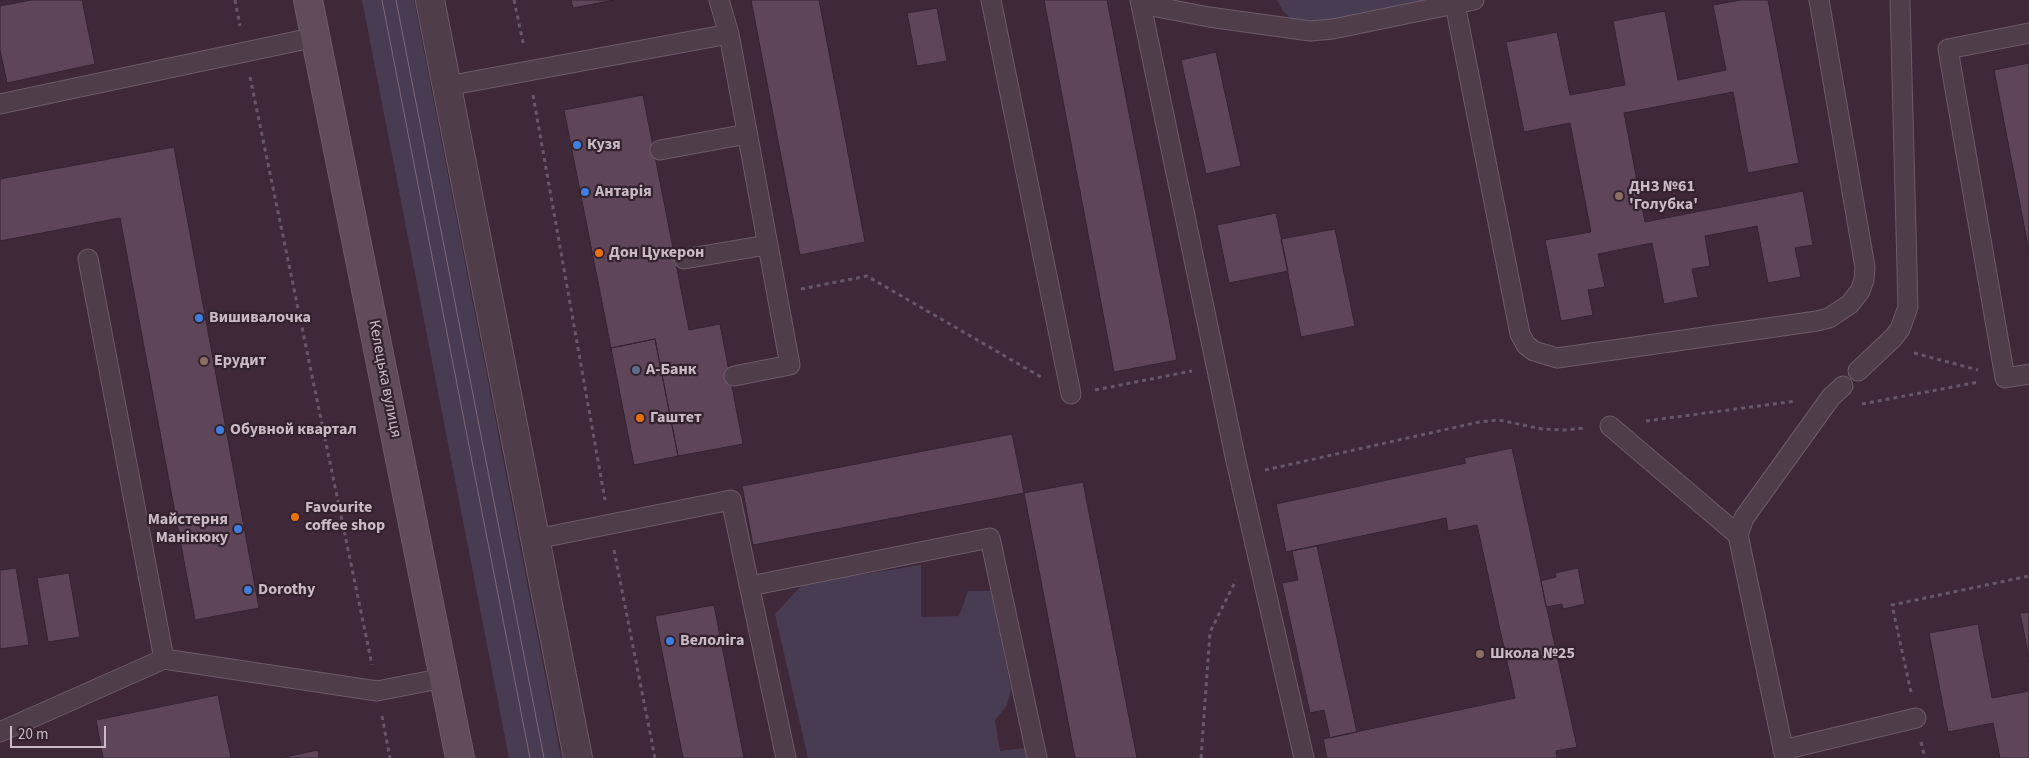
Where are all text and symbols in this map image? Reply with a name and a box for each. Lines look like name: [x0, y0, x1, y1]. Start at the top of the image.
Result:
place label: Кузя: [587, 135, 621, 155]
marker: Кузя: [571, 139, 583, 151]
place label: ДНЗ №61 'Голубка': [1629, 177, 1698, 215]
place label: Антарія: [595, 182, 652, 202]
marker: Антарія: [579, 186, 591, 198]
marker: ДНЗ №61 'Голубка': [1613, 190, 1625, 202]
place label: Дон Цукерон: [609, 243, 704, 263]
marker: Дон Цукерон: [593, 247, 605, 259]
place label: Вишивалочка: [209, 308, 311, 328]
marker: Вишивалочка: [193, 312, 205, 324]
street label: Келецька вулиця: [363, 319, 405, 439]
place label: Ерудит: [214, 351, 266, 371]
marker: Ерудит: [198, 355, 210, 367]
place label: А-Банк: [646, 360, 697, 380]
marker: А-Банк: [630, 364, 642, 376]
place label: Гаштет: [650, 408, 702, 428]
marker: Гаштет: [634, 412, 646, 424]
place label: Обувной квартал: [230, 420, 357, 440]
marker: Обувной квартал: [214, 424, 226, 436]
place label: Favourite coffee shop: [305, 498, 385, 536]
place label: Майстерня Манікюку: [148, 510, 228, 548]
marker: Favourite coffee shop: [289, 511, 301, 523]
marker: Майстерня Манікюку: [232, 523, 244, 535]
place label: Dorothy: [258, 580, 315, 600]
marker: Dorothy: [242, 584, 254, 596]
place label: Велоліга: [680, 631, 744, 651]
marker: Велоліга: [664, 635, 676, 647]
place label: Школа №25: [1490, 644, 1575, 664]
marker: Школа №25: [1474, 648, 1486, 660]
scale bar: [12, 716, 109, 748]
text: 20 m: [18, 724, 48, 745]

